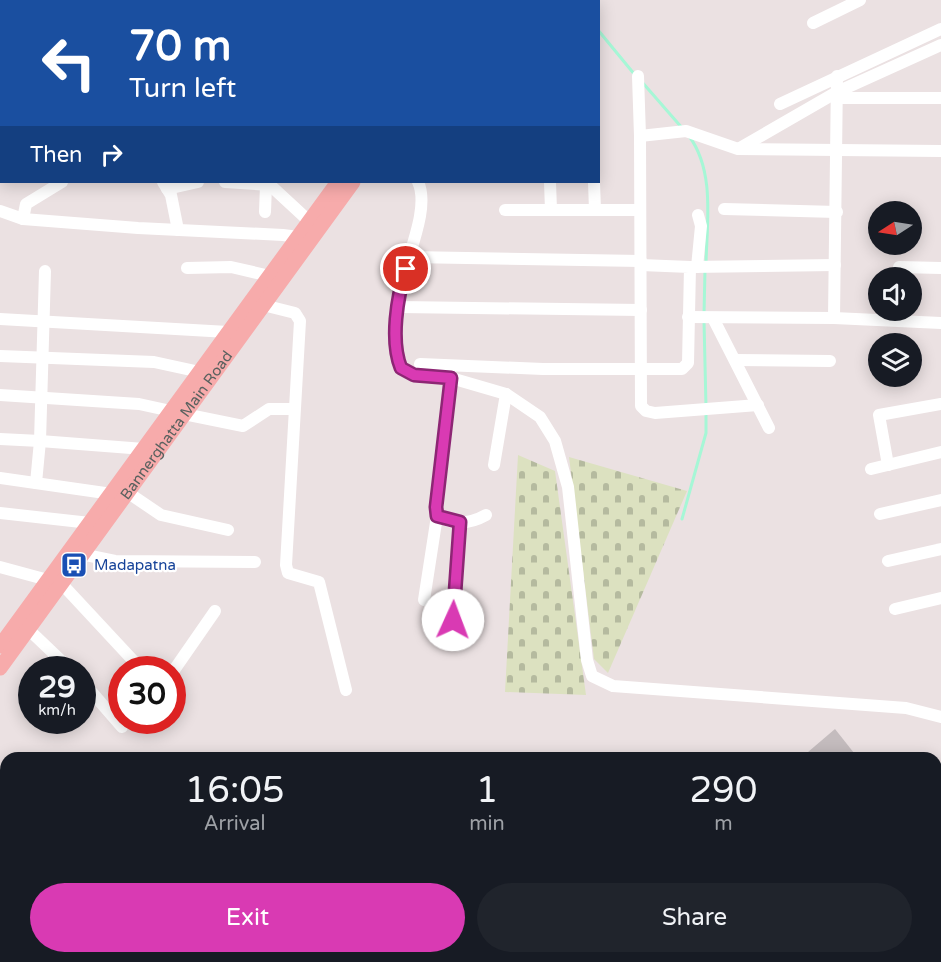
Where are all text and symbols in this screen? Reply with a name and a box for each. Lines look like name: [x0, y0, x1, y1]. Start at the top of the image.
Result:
text: 70 m: [129, 21, 231, 72]
icon: left: [30, 24, 108, 102]
text: Turn left: [129, 72, 236, 105]
icon: right: [95, 138, 128, 171]
text: Then: [30, 142, 83, 168]
north arrow: [868, 201, 922, 255]
map controls: [868, 201, 922, 387]
pin: [380, 243, 431, 294]
icon: arrive: [389, 252, 422, 285]
button: sound: [868, 267, 922, 321]
button: layers: [868, 333, 922, 387]
street label: Bannerghatta Main Road: [116, 347, 236, 503]
bus stop icon: Madapatna: [59, 550, 89, 580]
place label: Madapatna: [94, 556, 176, 574]
position arrow: [421, 588, 485, 652]
speed limit sign: 30: [108, 656, 186, 734]
text: 29: [38, 669, 76, 706]
text: km/h: [38, 701, 76, 719]
text: 16:05: [185, 769, 285, 812]
text: 1: [476, 769, 498, 812]
text: 290: [689, 769, 757, 812]
text: Arrival: [204, 812, 266, 836]
text: min: [469, 812, 505, 836]
text: m: [714, 812, 733, 836]
button: Exit: [30, 883, 465, 952]
button: Share: [477, 883, 912, 952]

